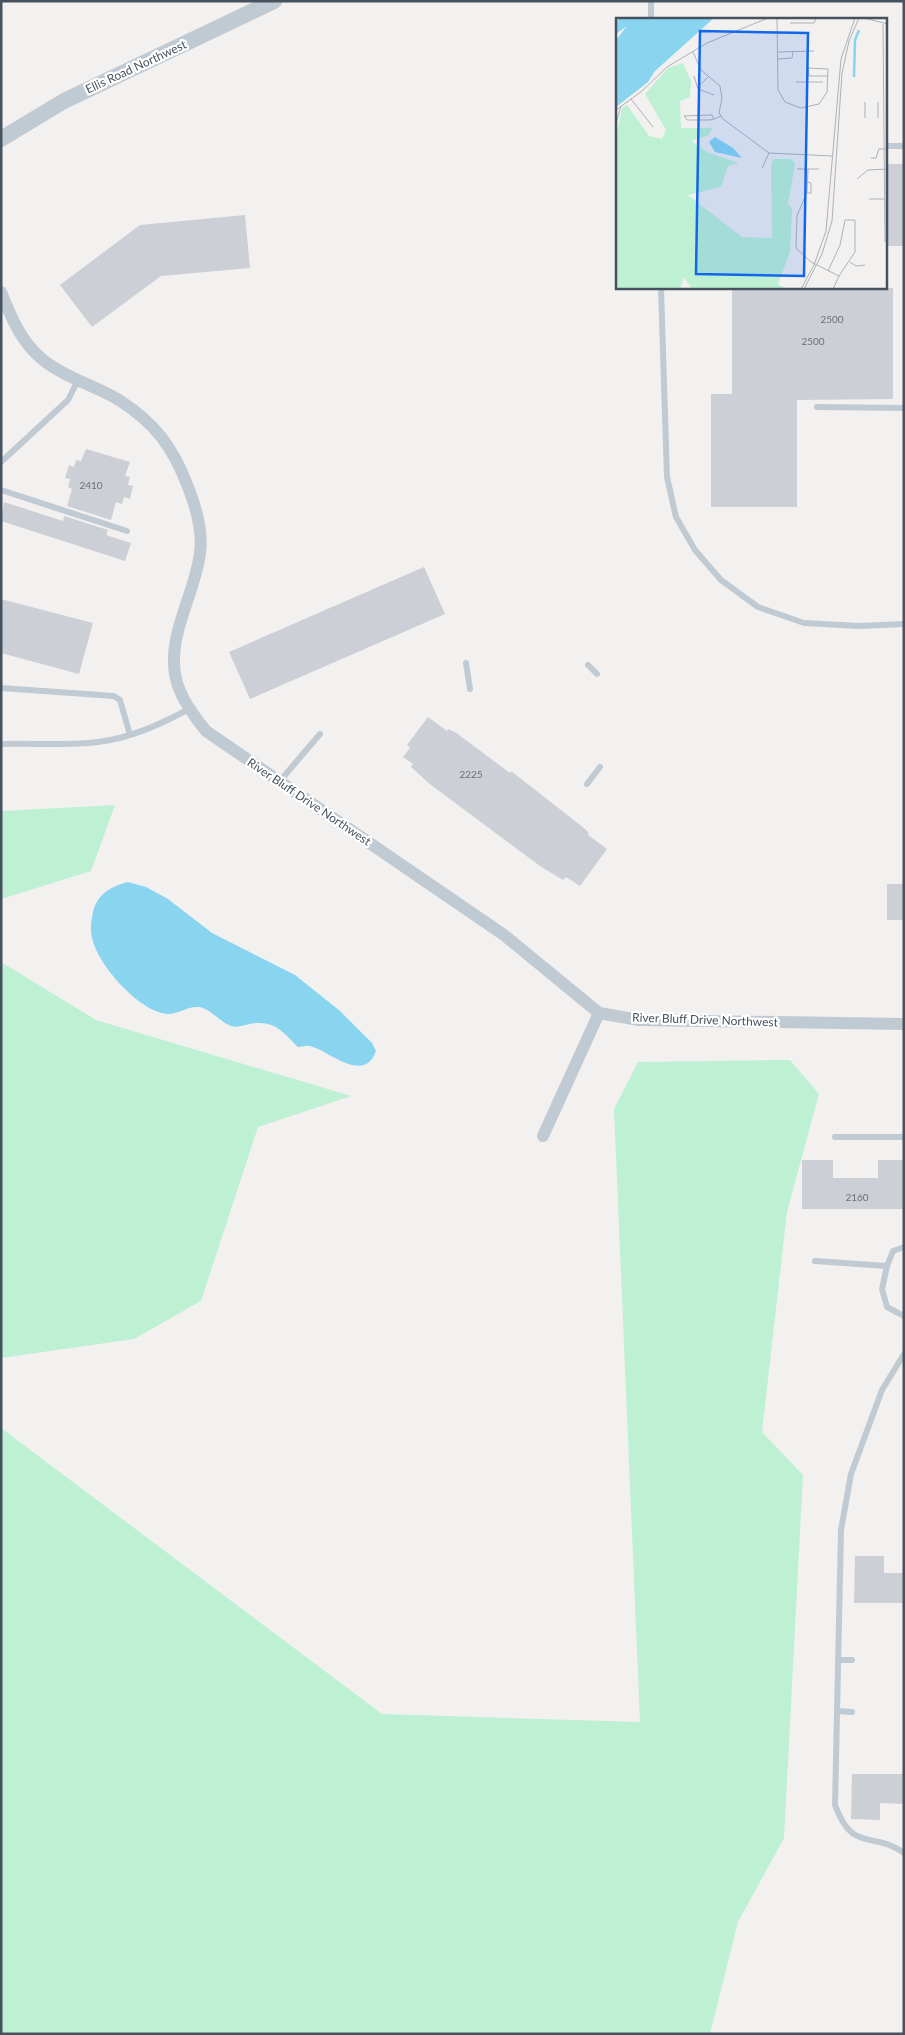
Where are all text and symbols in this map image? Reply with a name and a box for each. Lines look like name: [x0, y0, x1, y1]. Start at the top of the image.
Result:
inset map: [616, 18, 888, 289]
street label: Ellis Road Northwest: [83, 36, 189, 97]
house number: 2500: [820, 313, 844, 325]
house number: 2500: [801, 335, 825, 347]
house number: 2410: [79, 479, 103, 491]
street label: River Bluff Drive Northwest: [245, 755, 374, 849]
house number: 2225: [459, 768, 483, 780]
street label: River Bluff Drive Northwest: [632, 1009, 779, 1030]
house number: 2160: [845, 1191, 869, 1203]

